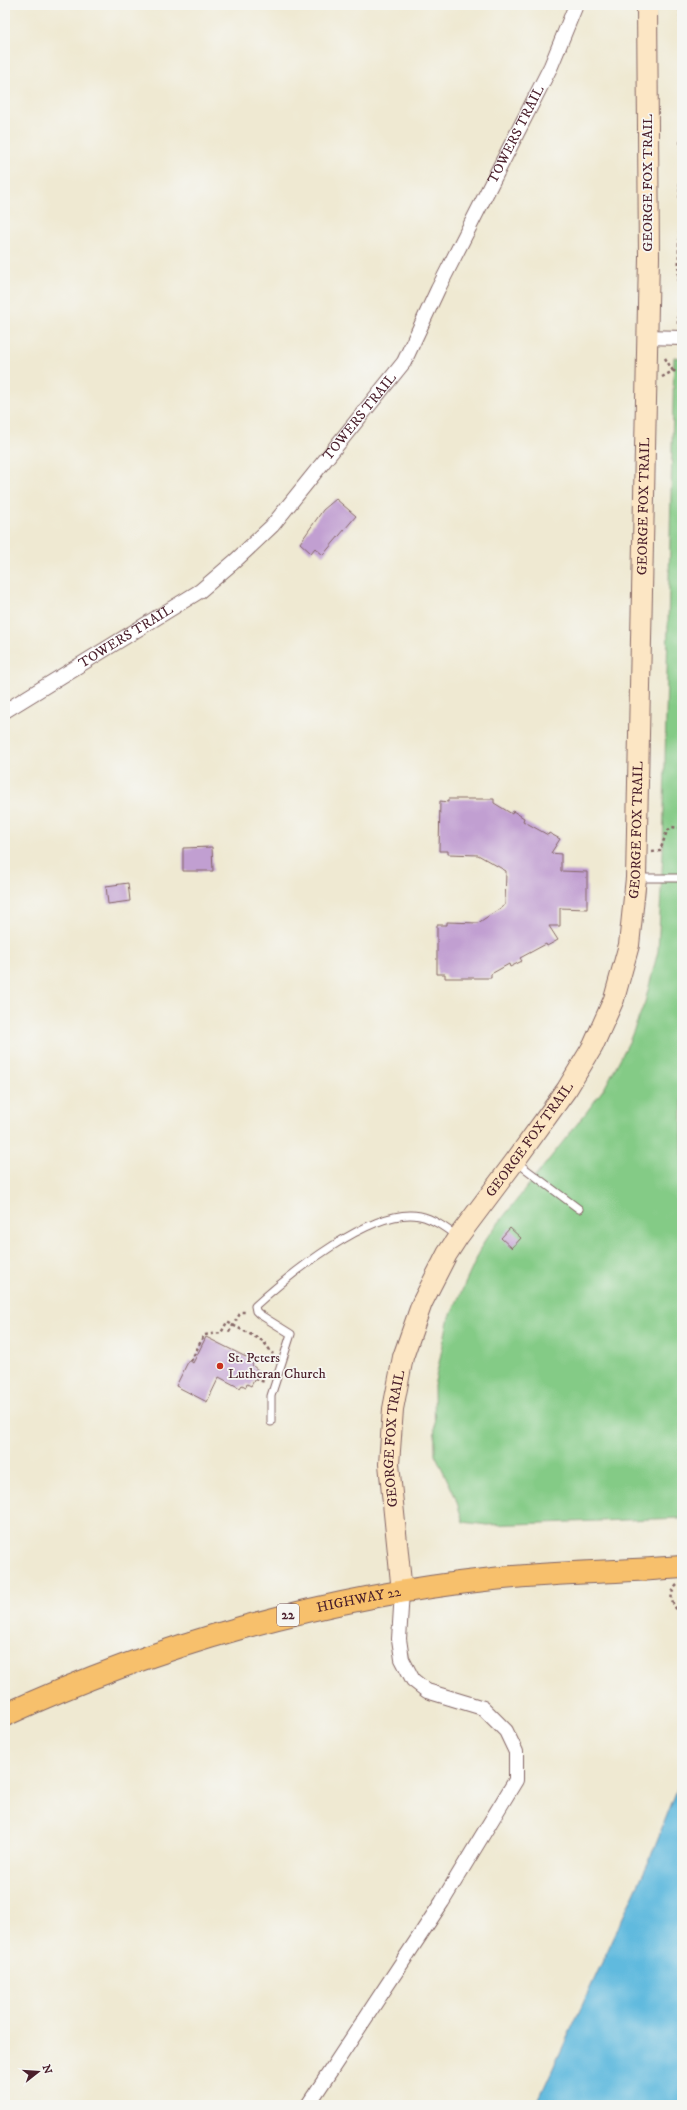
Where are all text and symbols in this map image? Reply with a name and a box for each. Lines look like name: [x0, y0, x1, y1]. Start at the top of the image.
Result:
street label: TOWERS TRAIL: [484, 83, 549, 187]
street label: GEORGE FOX TRAIL: [639, 114, 657, 252]
street label: TOWERS TRAIL: [319, 369, 401, 464]
street label: GEORGE FOX TRAIL: [633, 437, 654, 575]
street label: TOWERS TRAIL: [75, 601, 176, 672]
street label: GEORGE FOX TRAIL: [625, 761, 647, 900]
street label: GEORGE FOX TRAIL: [482, 1079, 578, 1201]
place label: St. Peters Lutheran Church: [228, 1349, 326, 1383]
marker: St. Peters Lutheran Church: [215, 1361, 225, 1371]
street label: GEORGE FOX TRAIL: [380, 1369, 409, 1508]
street label: HIGHWAY 22: [315, 1583, 403, 1617]
road number: 22: [277, 1604, 299, 1626]
north arrow: [18, 2052, 58, 2092]
text: N: [39, 2063, 55, 2076]

